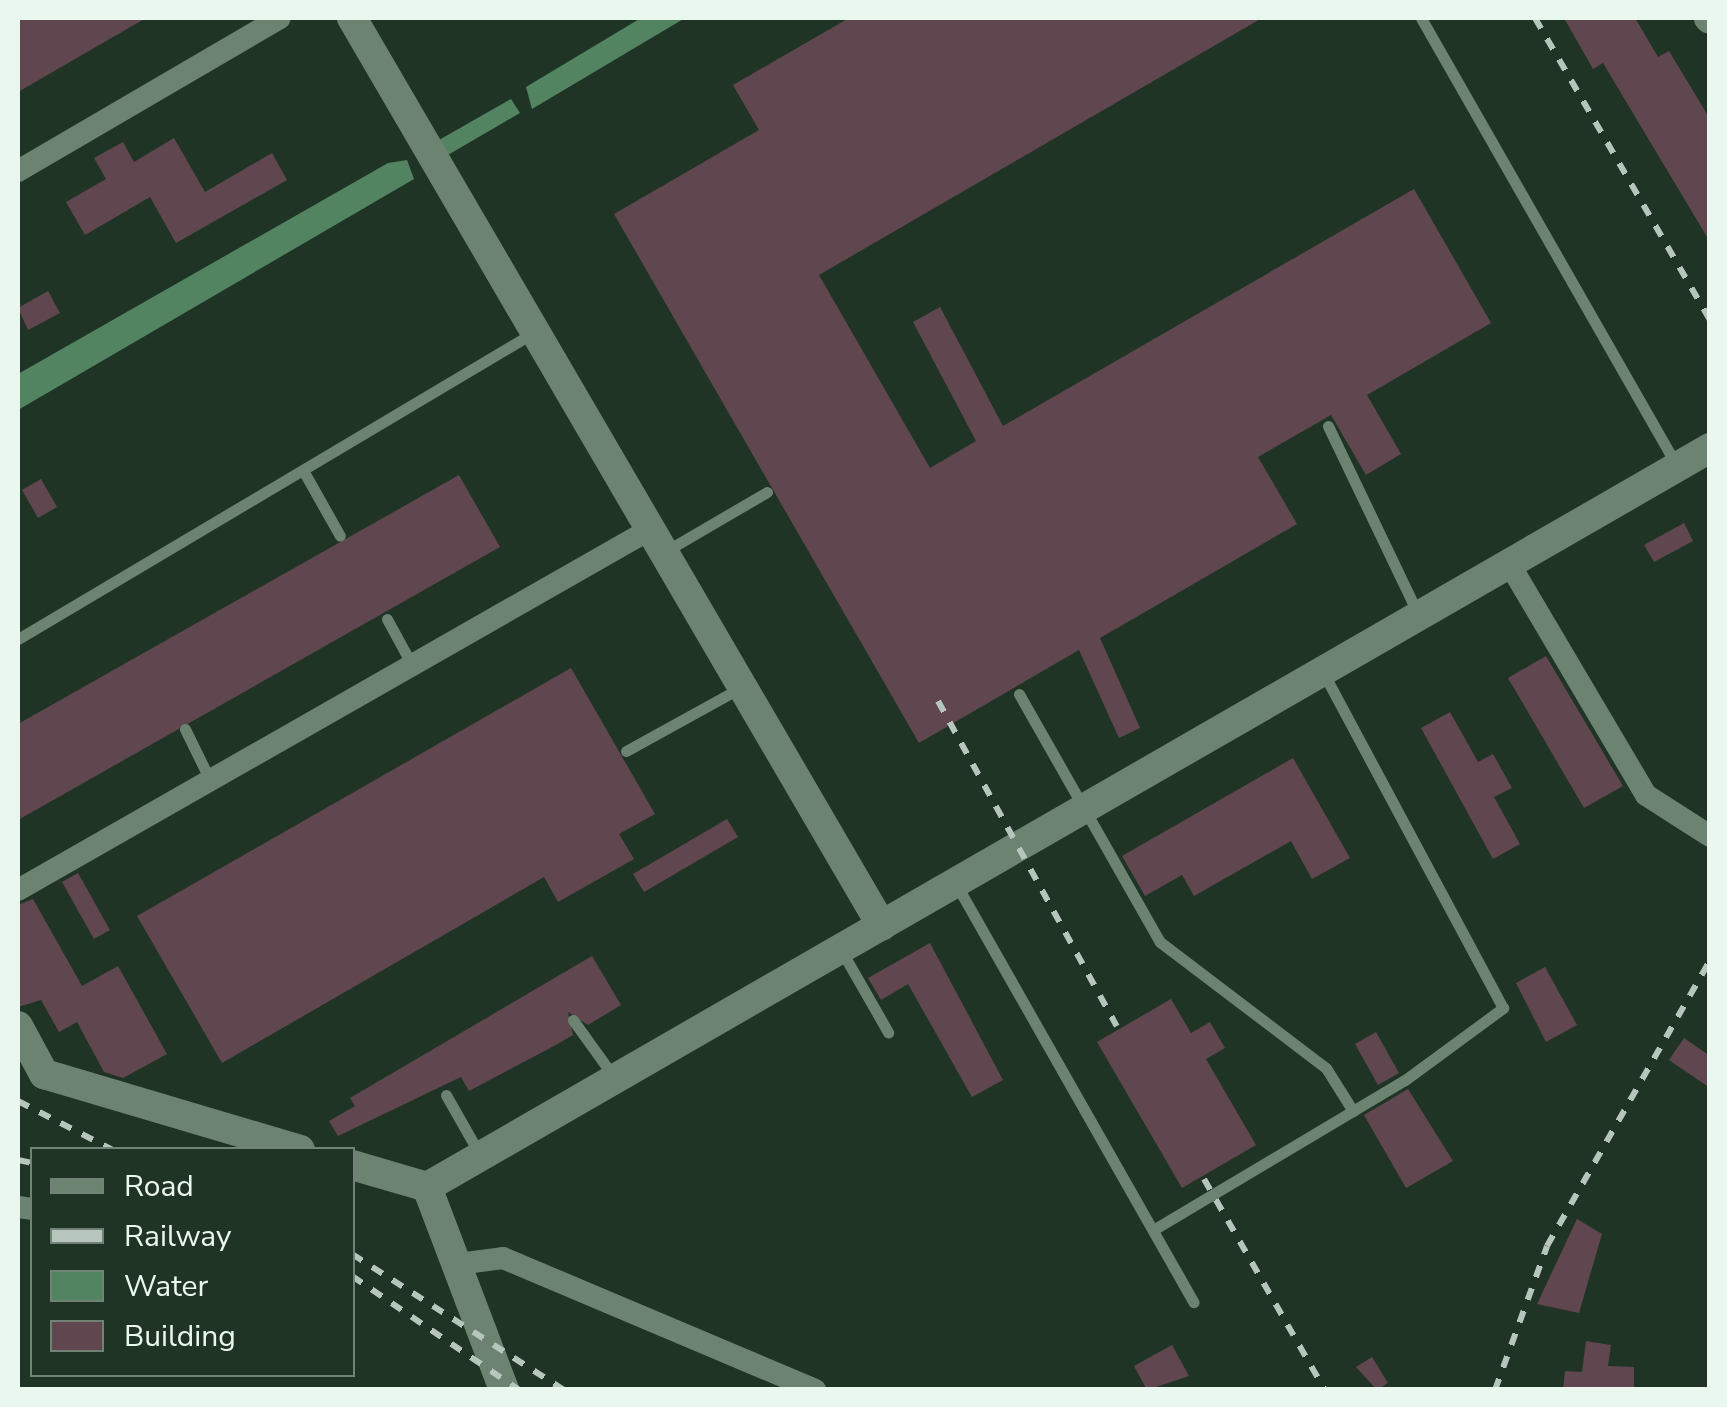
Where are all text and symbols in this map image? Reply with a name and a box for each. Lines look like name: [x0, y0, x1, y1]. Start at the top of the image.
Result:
legend: [30, 1147, 355, 1377]
text: Road: [124, 1166, 194, 1207]
text: Railway: [124, 1216, 232, 1257]
text: Water: [124, 1266, 208, 1307]
text: Building: [124, 1316, 236, 1357]

